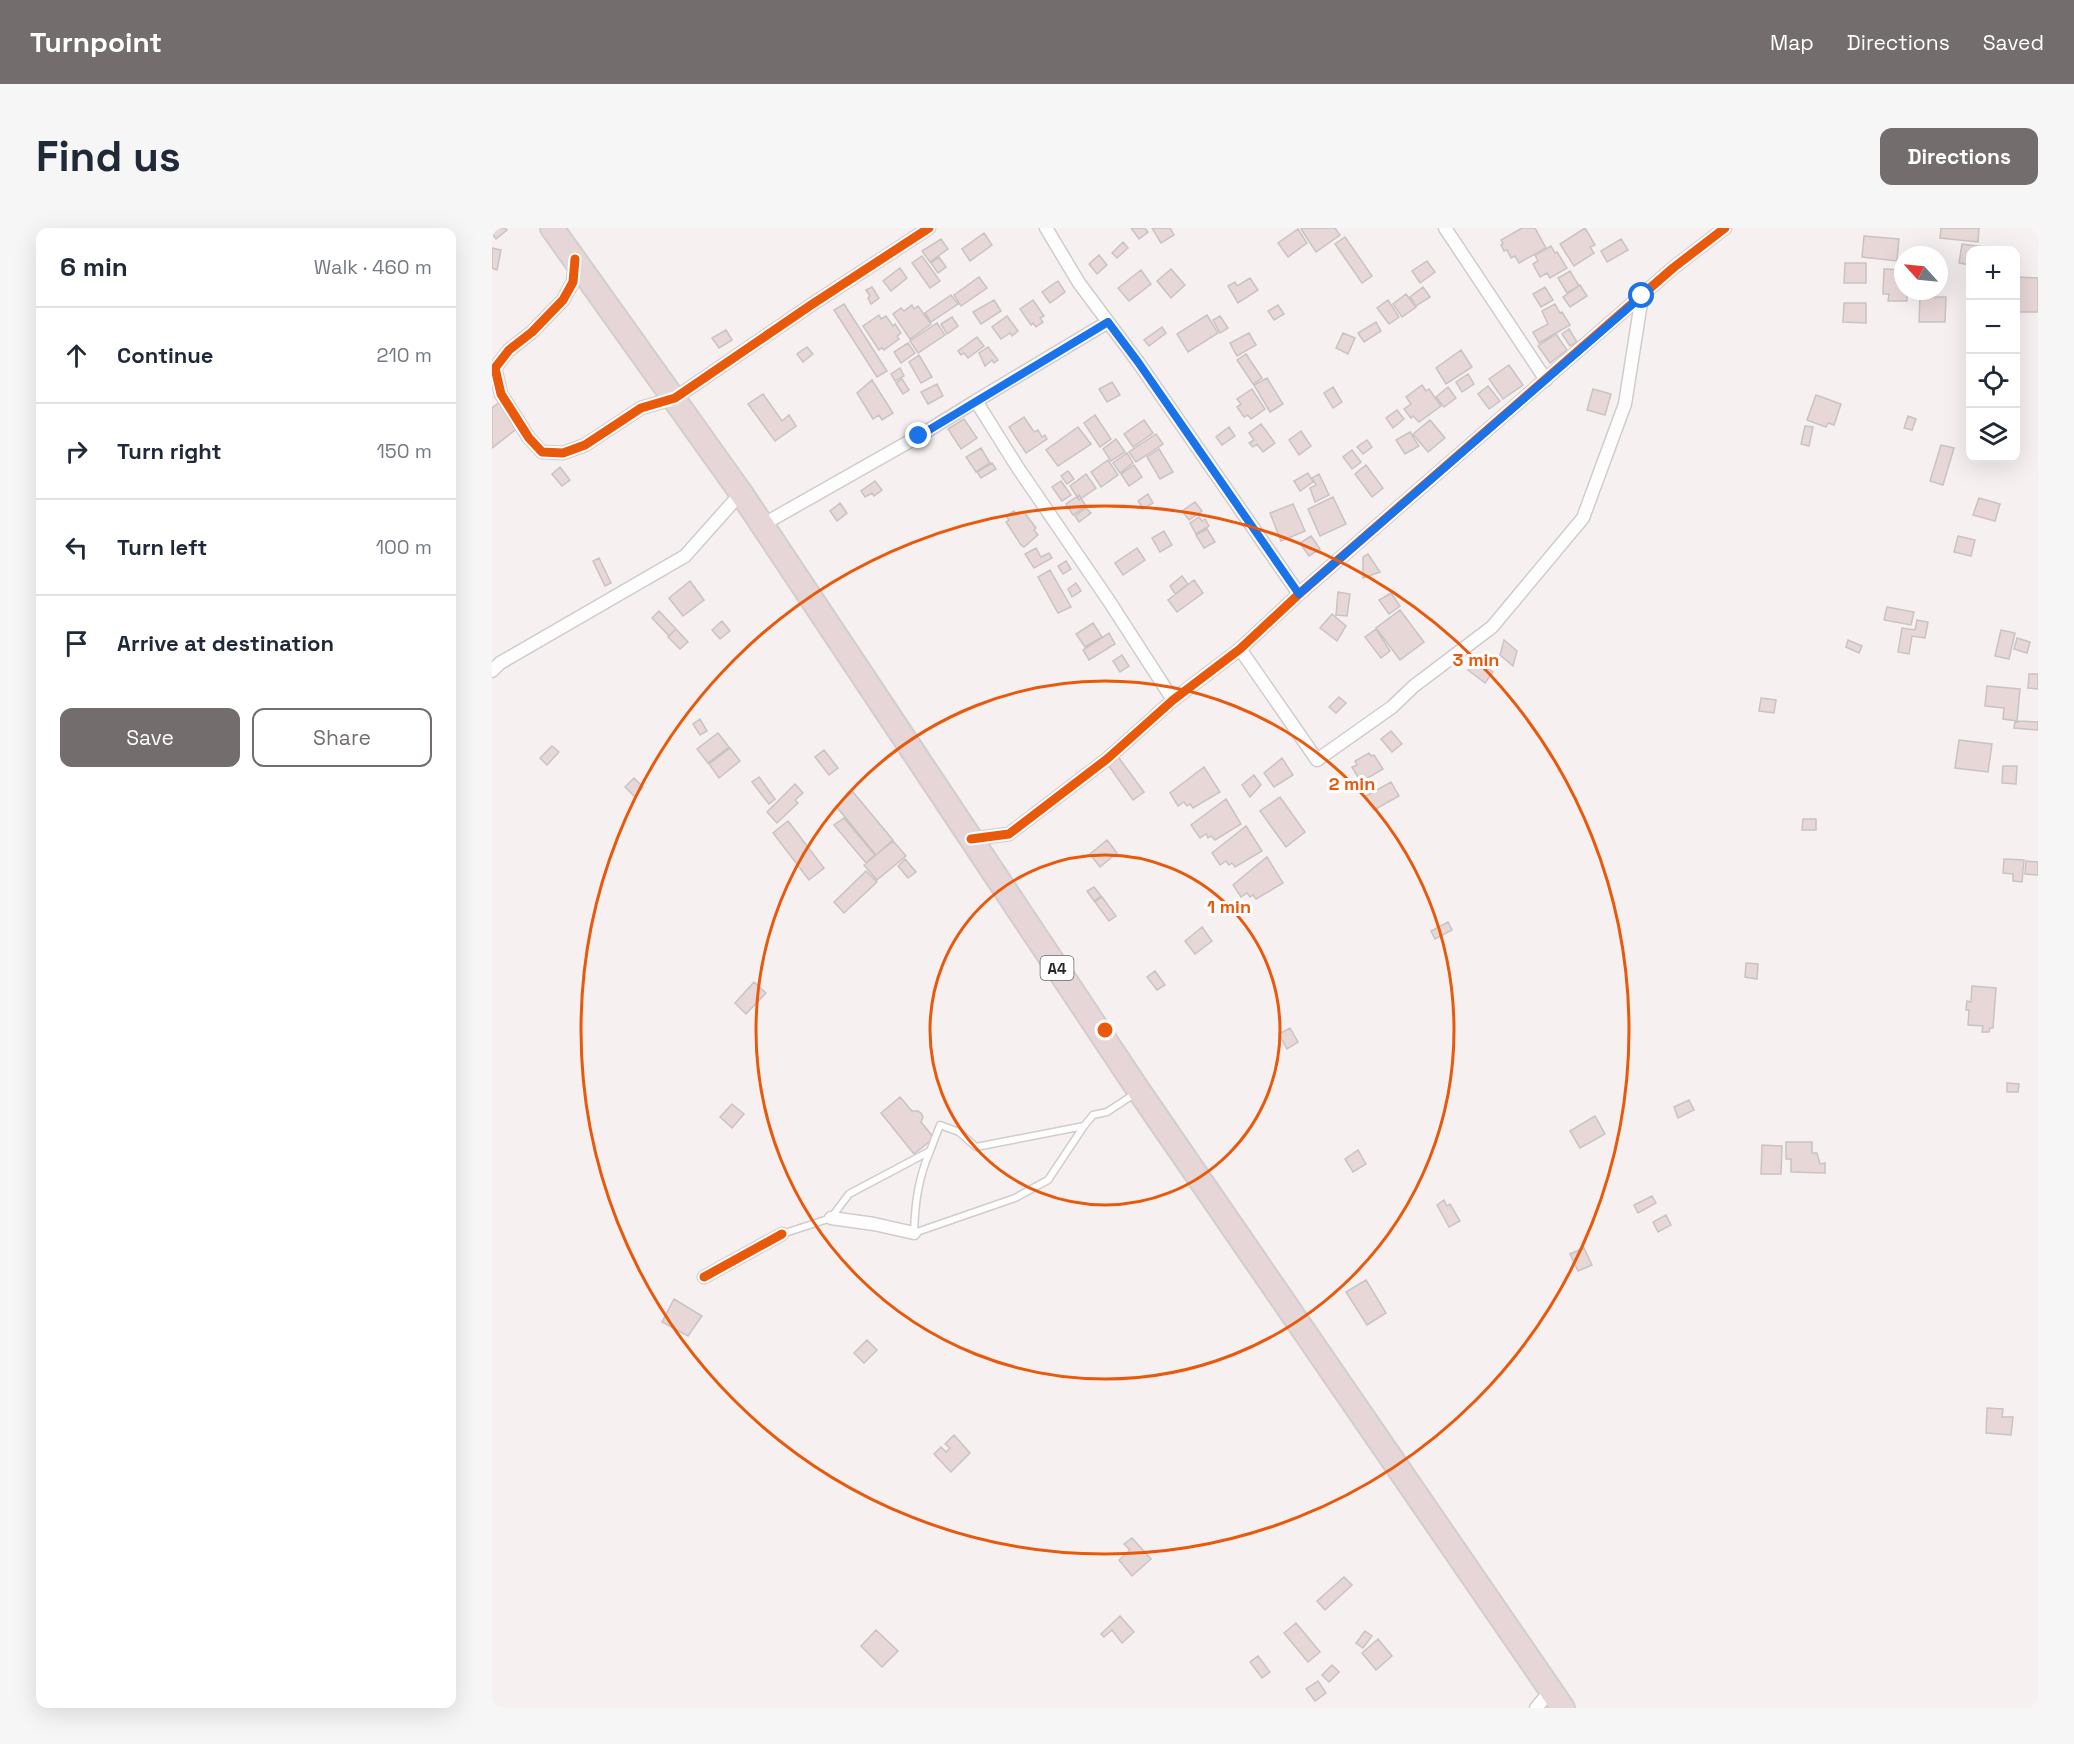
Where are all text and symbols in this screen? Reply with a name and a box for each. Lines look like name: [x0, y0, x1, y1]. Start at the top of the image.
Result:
text: Turnpoint: [30, 24, 162, 60]
text: Map: [1770, 29, 1814, 56]
text: Directions: [1847, 29, 1950, 56]
text: Saved: [1983, 29, 2044, 56]
button: Directions: [1880, 128, 2038, 185]
text: Find us: [36, 130, 181, 183]
north arrow: [1894, 246, 1948, 300]
map controls: [1966, 246, 2020, 462]
button: +: [1966, 246, 2020, 300]
text: 6 min: [60, 250, 128, 284]
text: Walk · 460 m: [314, 254, 432, 280]
route start: [1628, 282, 1654, 308]
button: −: [1966, 300, 2020, 354]
icon: ahead: [60, 339, 93, 372]
text: Continue: [117, 341, 213, 369]
text: 210 m: [376, 342, 432, 368]
button: locate: [1966, 354, 2020, 408]
button: layers: [1966, 408, 2020, 462]
route end: [905, 422, 931, 448]
icon: right: [60, 435, 93, 468]
text: Turn right: [117, 437, 222, 465]
text: 150 m: [377, 438, 432, 464]
icon: left: [60, 531, 93, 564]
text: Turn left: [117, 533, 207, 561]
text: 100 m: [376, 534, 432, 560]
icon: arrive: [60, 627, 93, 660]
text: Arrive at destination: [117, 629, 334, 657]
text: 3 min: [1453, 648, 1499, 671]
button: Save: [60, 708, 240, 767]
button: Share: [252, 708, 432, 767]
text: 2 min: [1329, 772, 1375, 795]
text: 1 min: [1207, 895, 1251, 918]
road number: A4: [1040, 956, 1074, 980]
centre of rings: [1095, 1020, 1115, 1040]

